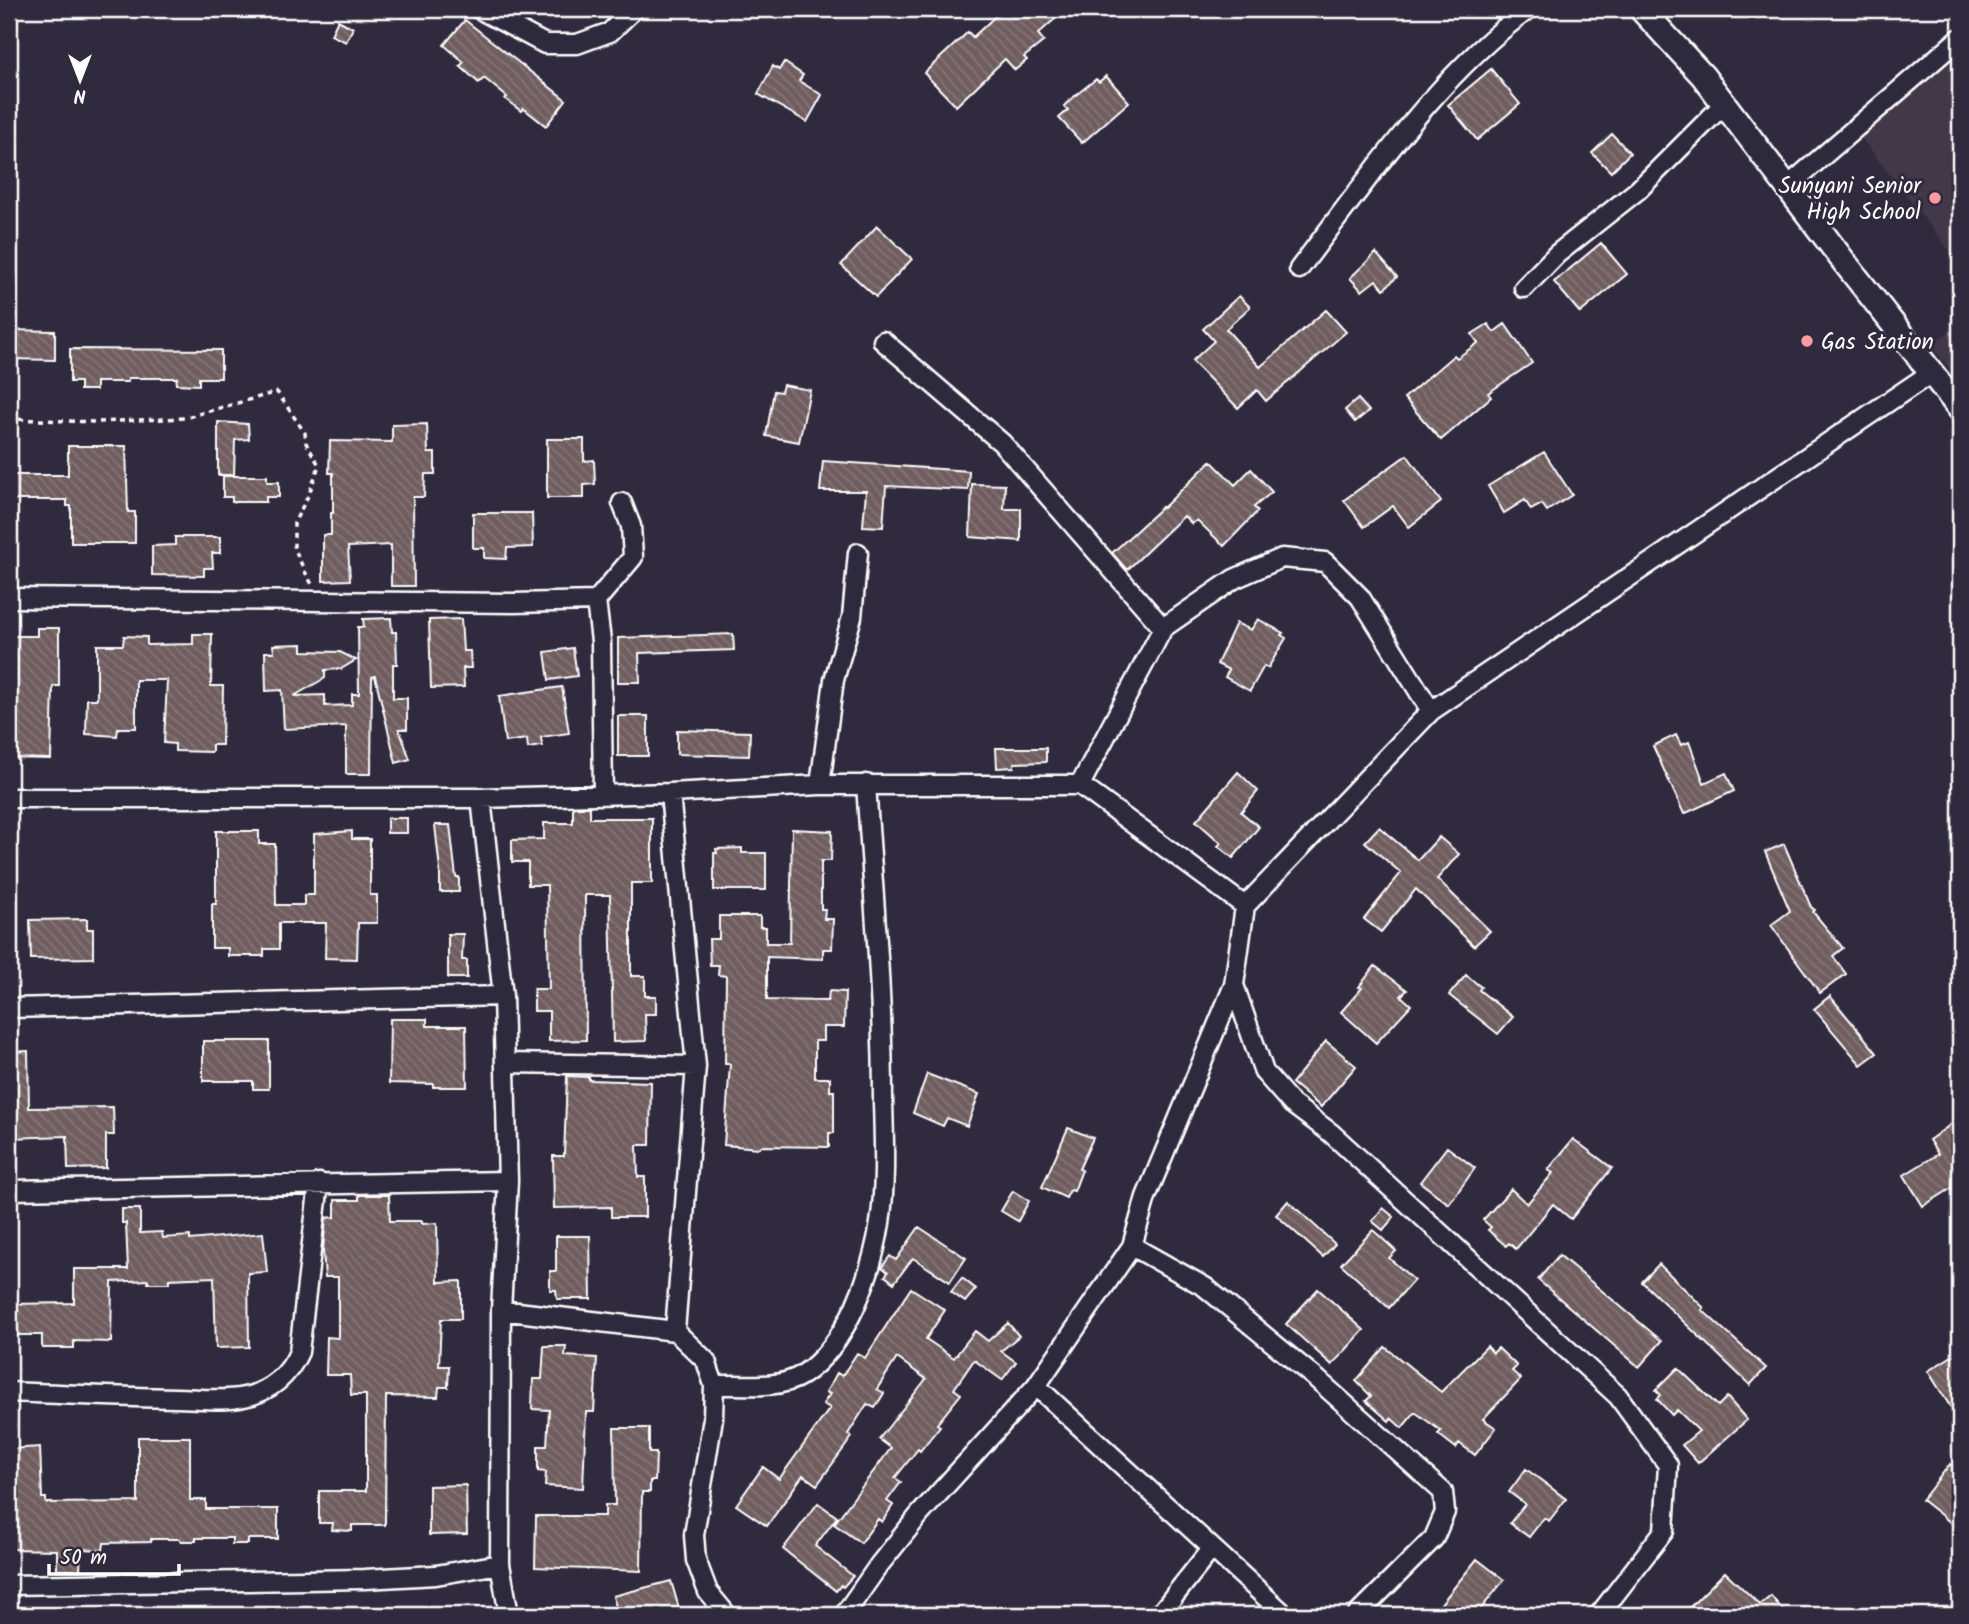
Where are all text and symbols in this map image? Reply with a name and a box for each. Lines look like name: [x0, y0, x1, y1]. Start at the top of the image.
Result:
north arrow: [46, 46, 116, 116]
text: N: [74, 80, 86, 110]
place label: Sunyani Senior High School: [1779, 169, 1922, 231]
marker: Sunyani Senior High School: [1927, 190, 1943, 206]
place label: Gas Station: [1821, 325, 1934, 361]
marker: Gas Station: [1799, 333, 1815, 349]
scale bar: [49, 1533, 178, 1577]
text: 50 m: [60, 1542, 107, 1575]

